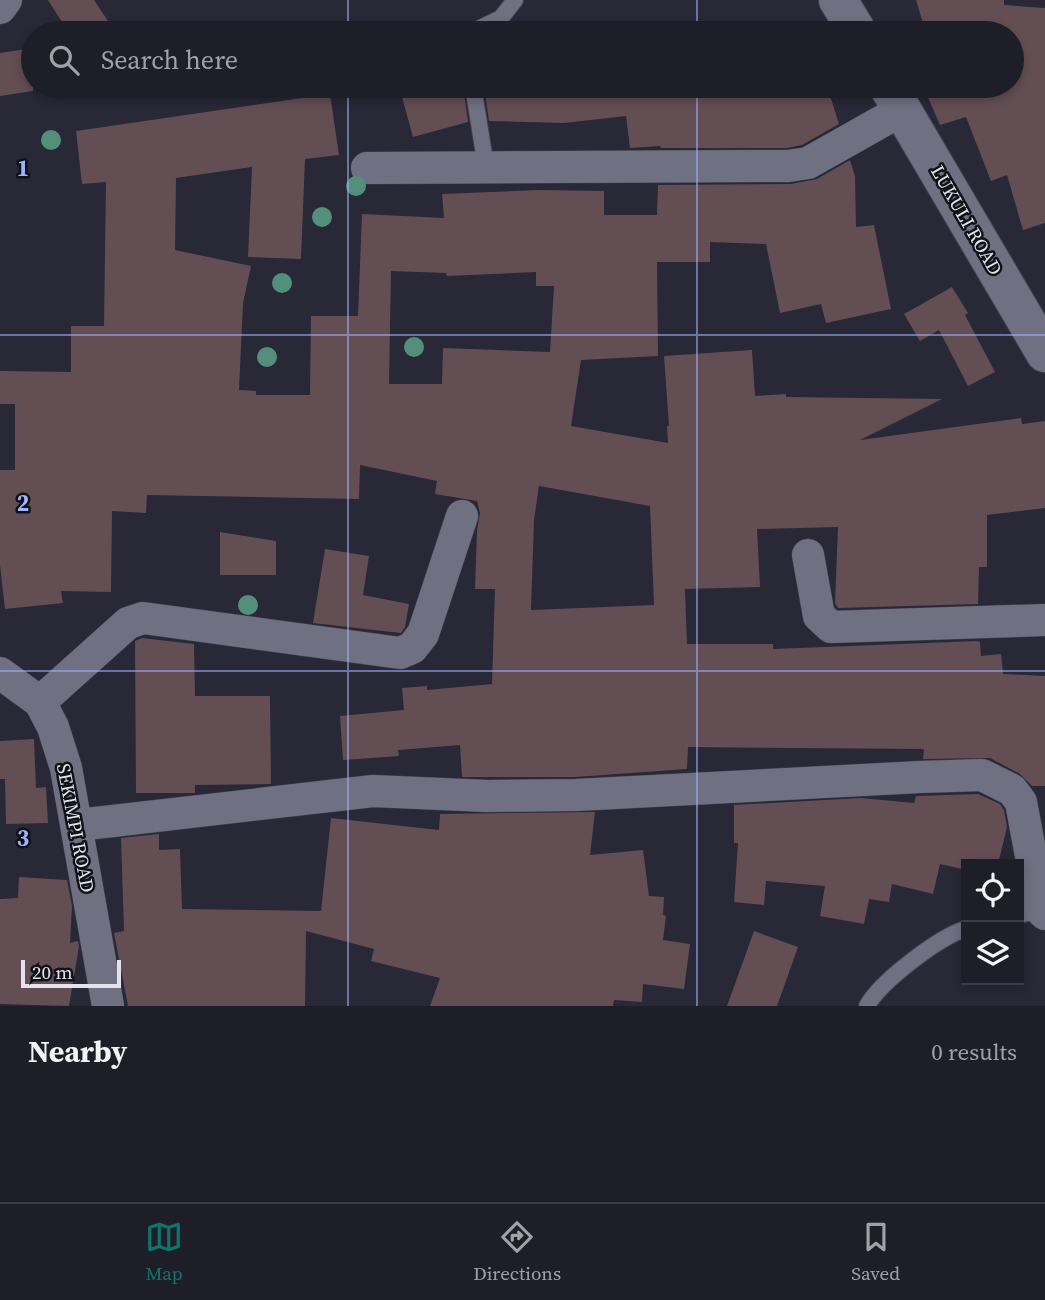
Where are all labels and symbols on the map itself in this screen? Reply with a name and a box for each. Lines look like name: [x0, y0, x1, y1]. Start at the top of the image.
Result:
text: 1: [17, 152, 29, 184]
street label: LUKULI ROAD: [925, 160, 1009, 280]
text: 2: [17, 487, 29, 519]
street label: SEKIMPI ROAD: [51, 761, 101, 895]
text: 3: [17, 822, 29, 854]
scale bar: [21, 957, 121, 989]

